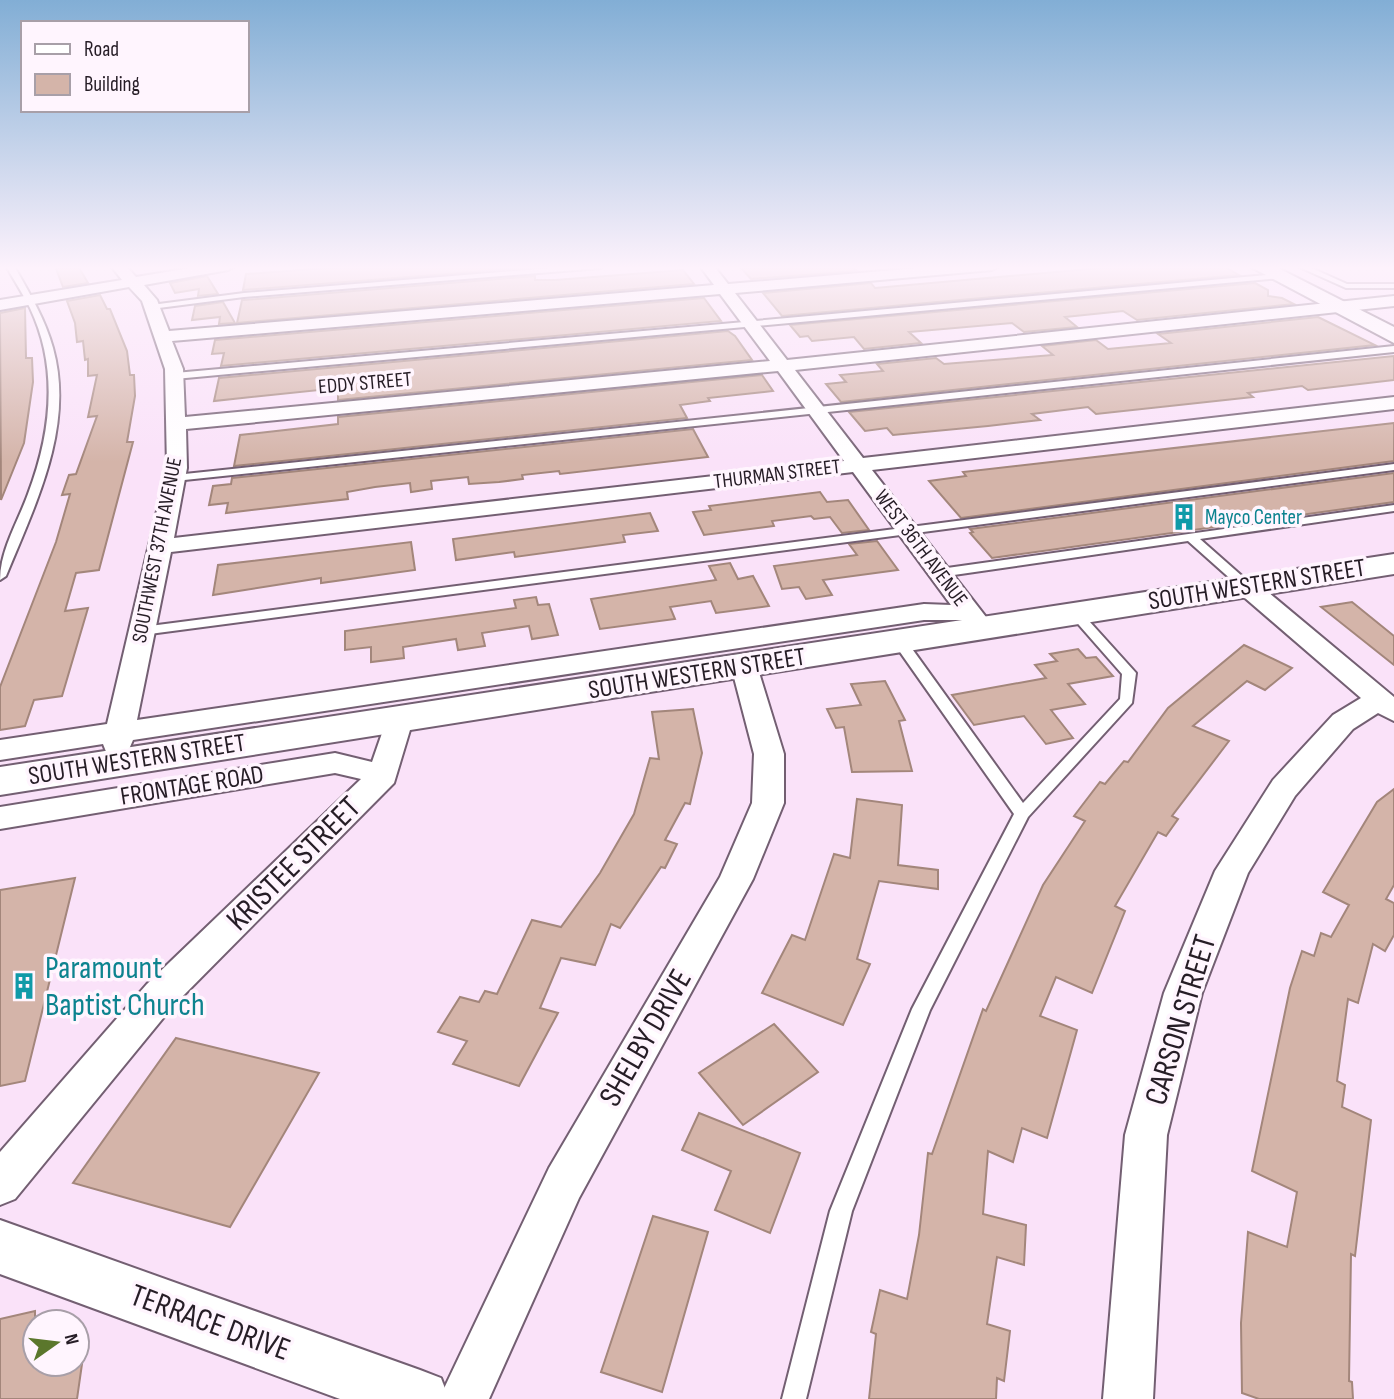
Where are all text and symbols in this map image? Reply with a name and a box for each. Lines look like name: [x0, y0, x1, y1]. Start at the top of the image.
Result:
legend: [21, 21, 248, 112]
text: Road: [84, 37, 119, 62]
text: Building: [84, 72, 140, 97]
street label: EDDY STREET: [317, 366, 413, 400]
street label: THURMAN STREET: [712, 454, 842, 494]
street label: SOUTHWEST 37TH AVENUE: [127, 455, 187, 645]
street label: WEST 36TH AVENUE: [869, 485, 973, 611]
building icon: Mayco Center: [1169, 502, 1199, 532]
place label: Mayco Center: [1205, 505, 1302, 530]
street label: SOUTH WESTERN STREET: [1146, 553, 1368, 617]
street label: SOUTH WESTERN STREET: [586, 642, 808, 706]
street label: SOUTH WESTERN STREET: [26, 728, 248, 792]
street label: FRONTAGE ROAD: [118, 759, 266, 813]
street label: KRISTEE STREET: [219, 789, 369, 939]
street label: CARSON STREET: [1137, 930, 1225, 1110]
place label: Paramount Baptist Church: [45, 949, 205, 1025]
street label: SHELBY DRIVE: [591, 962, 701, 1114]
building icon: Paramount Baptist Church: [9, 971, 39, 1001]
street label: TERRACE DRIVE: [125, 1276, 295, 1370]
north arrow: [21, 1308, 91, 1378]
text: N: [59, 1332, 83, 1347]

